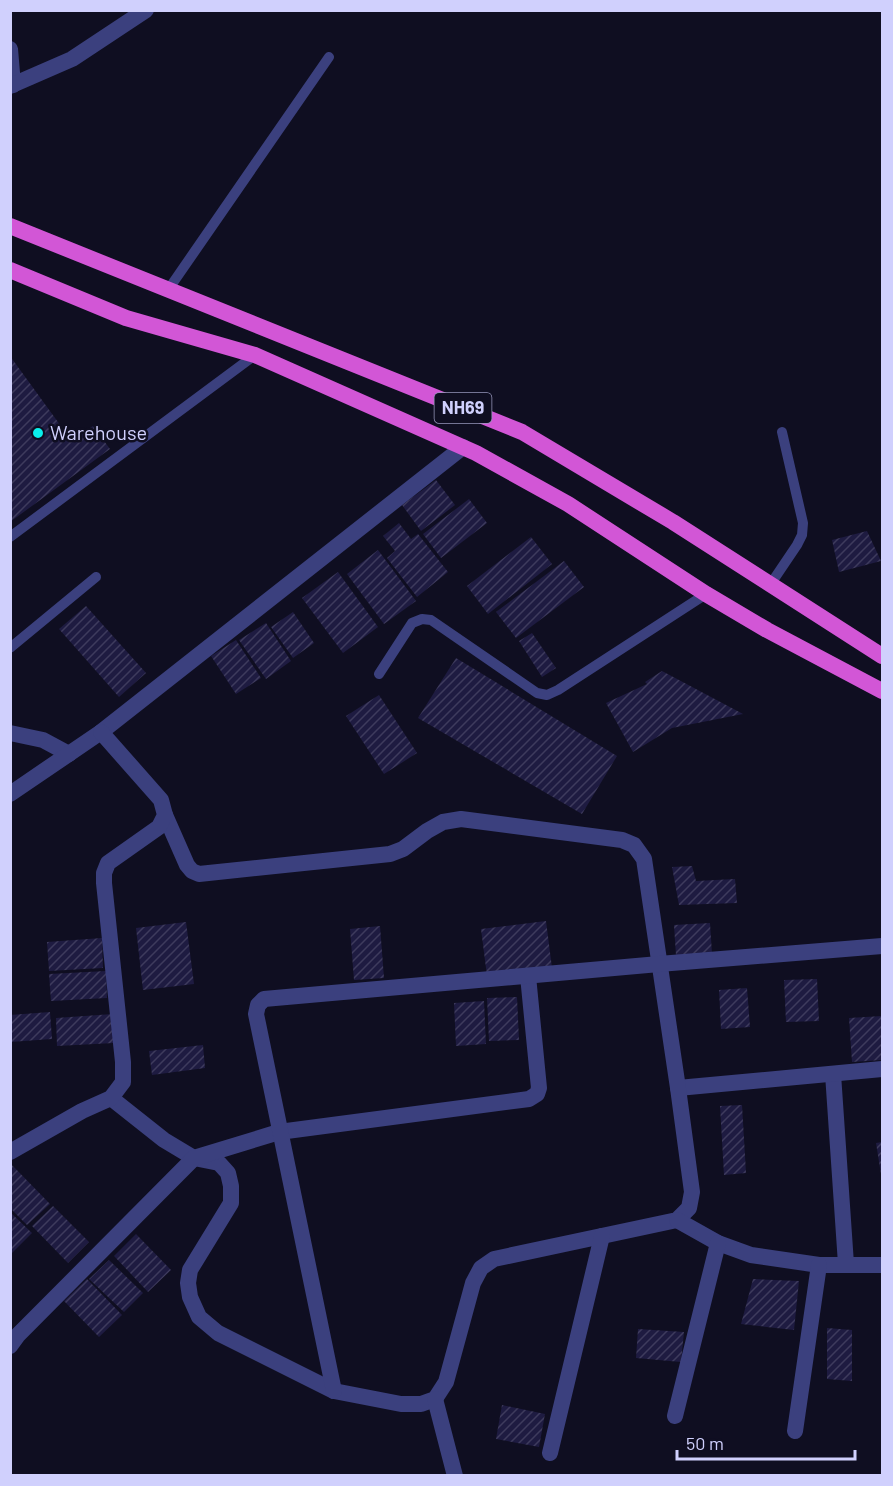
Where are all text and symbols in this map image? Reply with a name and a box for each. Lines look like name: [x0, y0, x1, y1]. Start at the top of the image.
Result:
road number: NH69: [434, 393, 492, 423]
place label: Warehouse: [50, 420, 147, 444]
marker: Warehouse: [31, 426, 45, 440]
scale bar: [677, 1423, 856, 1461]
text: 50 m: [686, 1432, 724, 1454]

